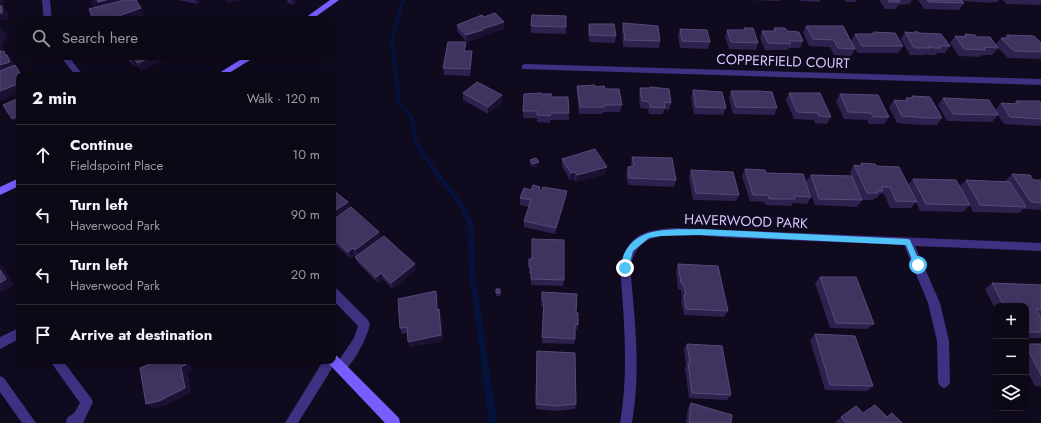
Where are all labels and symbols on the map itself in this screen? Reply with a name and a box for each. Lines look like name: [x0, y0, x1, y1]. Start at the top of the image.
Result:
street label: COPPERFIELD COURT: [716, 49, 851, 73]
street label: HAVERWOOD PARK: [684, 209, 808, 233]
route start: [909, 256, 927, 274]
route end: [616, 259, 634, 277]

